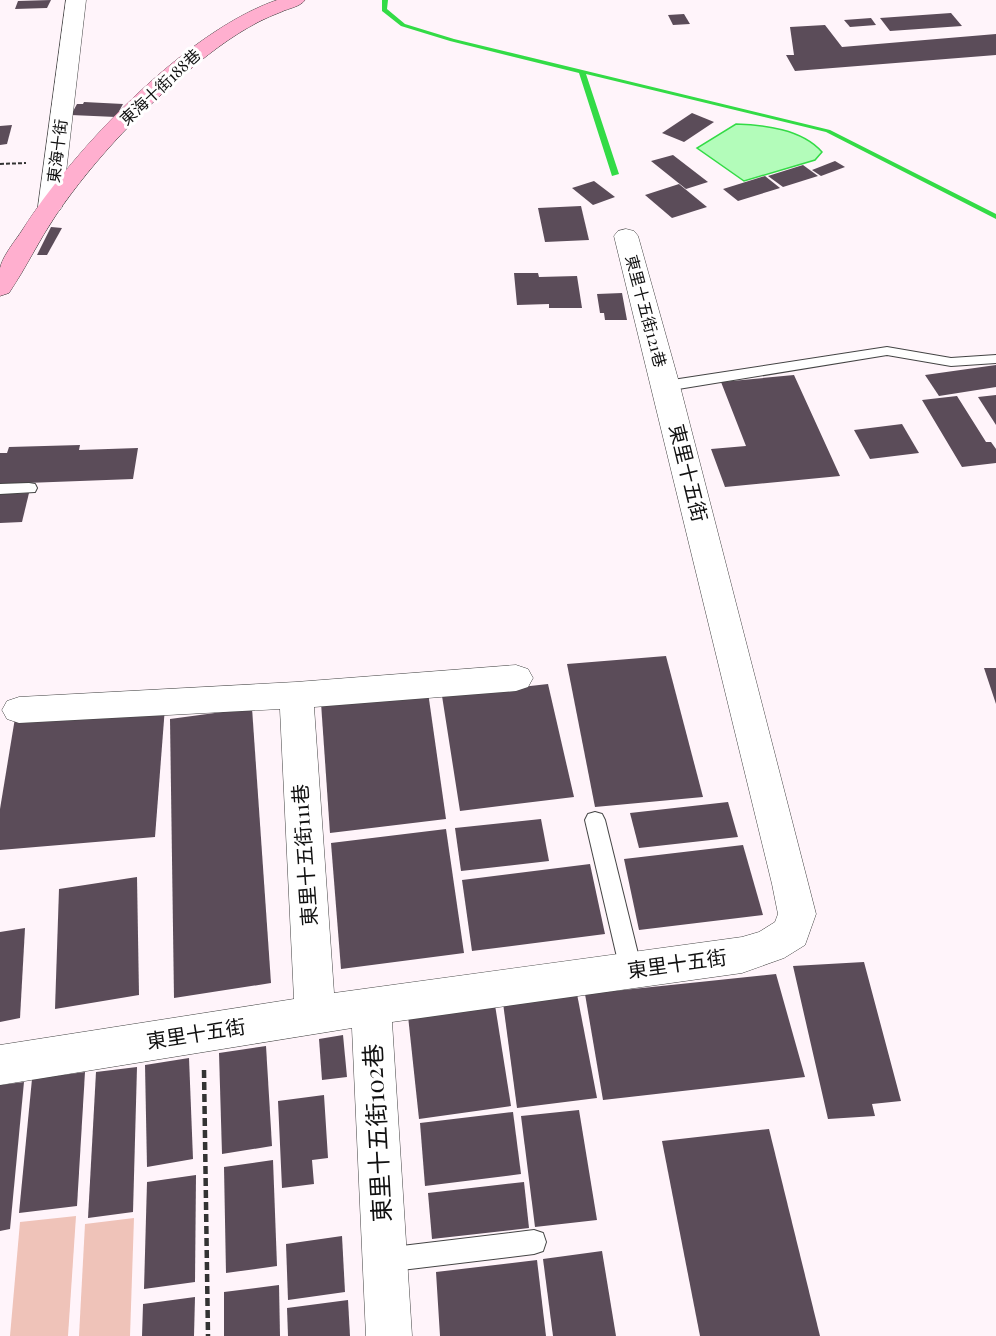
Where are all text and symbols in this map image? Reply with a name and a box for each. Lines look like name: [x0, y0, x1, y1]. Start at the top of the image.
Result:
street label: 東海十街188巷: [115, 44, 204, 129]
street label: 東海十街: [42, 118, 71, 184]
street label: 東里十五街121巷: [621, 252, 672, 369]
street label: 東里十五街: [664, 421, 715, 524]
street label: 東里十五街111巷: [285, 783, 322, 927]
street label: 東里十五街: [625, 942, 728, 983]
street label: 東里十五街: [144, 1011, 247, 1054]
street label: 東里十五街102巷: [355, 1043, 397, 1223]

